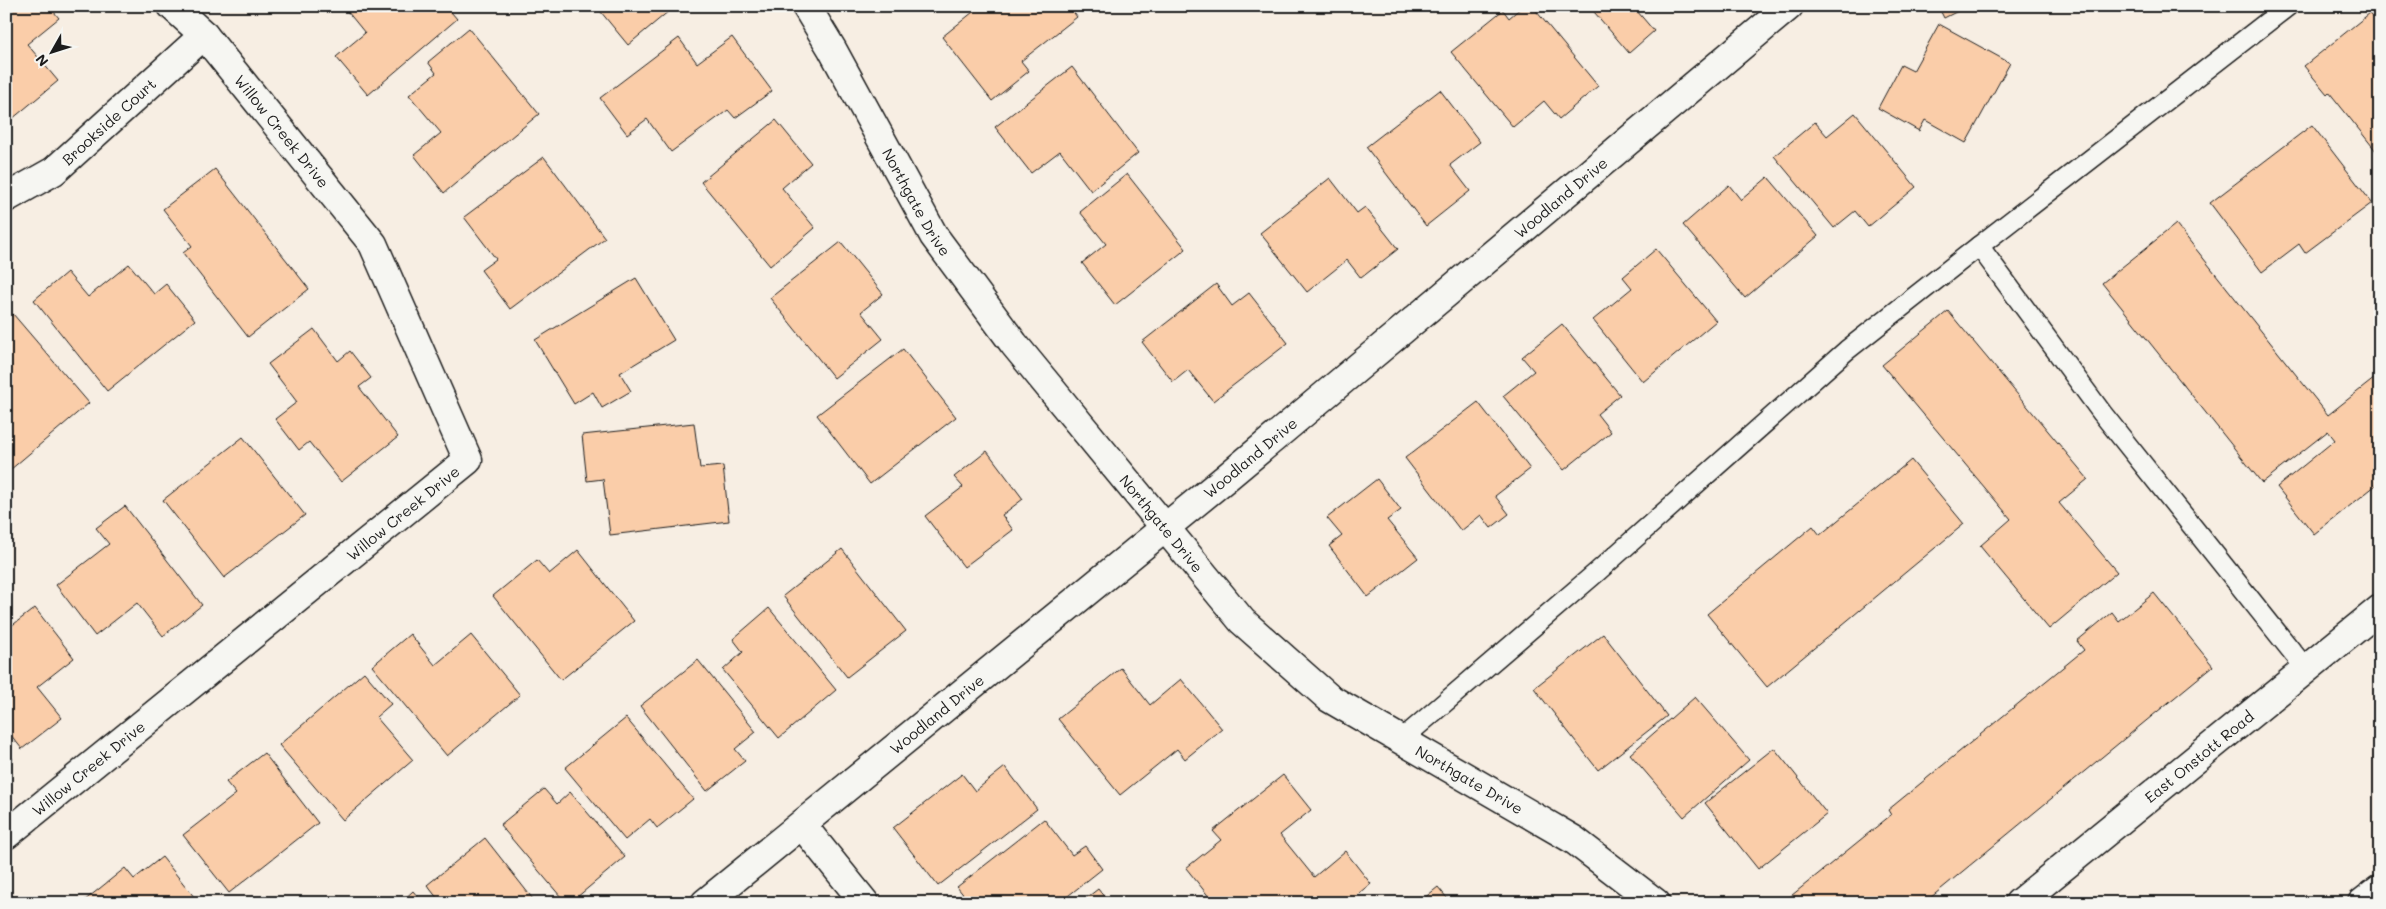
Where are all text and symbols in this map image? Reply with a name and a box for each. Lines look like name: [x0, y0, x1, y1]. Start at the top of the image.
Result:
north arrow: [28, 28, 78, 78]
text: N: [31, 50, 52, 71]
street label: Willow Creek Drive: [230, 70, 334, 192]
street label: Brookside Court: [58, 74, 160, 169]
street label: Northgate Drive: [878, 144, 955, 260]
street label: Woodland Drive: [1510, 153, 1611, 242]
street label: Woodland Drive: [1199, 413, 1301, 502]
street label: Willow Creek Drive: [342, 461, 463, 565]
street label: Northgate Drive: [1115, 470, 1208, 576]
street label: Woodland Drive: [885, 670, 988, 758]
street label: East Onstott Road: [2140, 706, 2258, 807]
street label: Willow Creek Drive: [28, 716, 149, 820]
street label: Northgate Drive: [1412, 740, 1527, 818]

